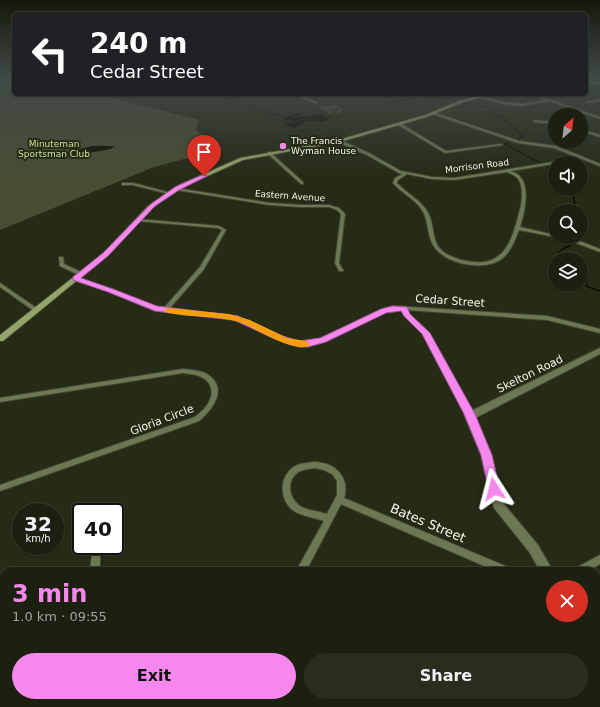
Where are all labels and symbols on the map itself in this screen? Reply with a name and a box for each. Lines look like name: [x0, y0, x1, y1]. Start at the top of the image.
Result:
north arrow: [548, 108, 588, 148]
pin: [187, 135, 221, 176]
place label: The Francis Wyman House: [290, 136, 357, 156]
park label: Minuteman Sportsman Club: [18, 139, 90, 159]
marker: The Francis Wyman House: [278, 141, 288, 151]
street label: Morrison Road: [444, 157, 510, 175]
street label: Eastern Avenue: [254, 189, 326, 203]
street label: Cedar Street: [415, 292, 486, 310]
street label: Skelton Road: [495, 352, 565, 396]
street label: Gloria Circle: [128, 402, 196, 438]
position arrow: [473, 468, 515, 510]
street label: Bates Street: [388, 500, 468, 546]
speed limit sign: 40: [72, 503, 124, 555]

